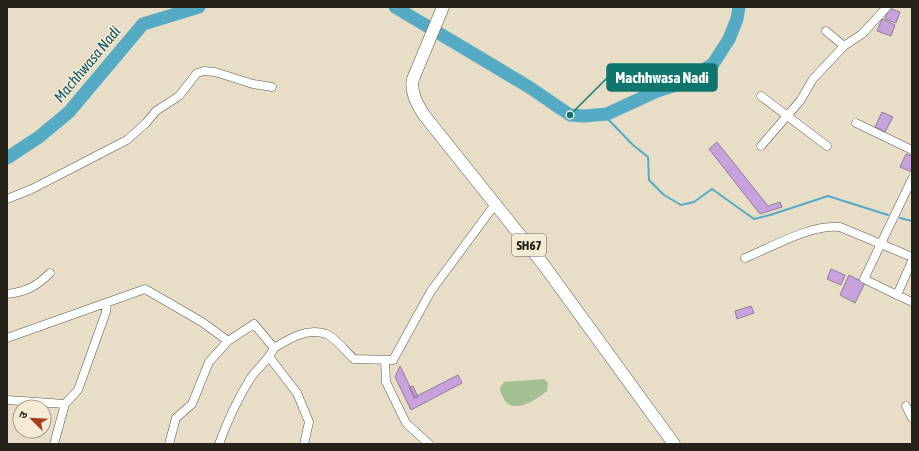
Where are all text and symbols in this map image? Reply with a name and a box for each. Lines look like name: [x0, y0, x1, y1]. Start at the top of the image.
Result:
water label: Machhwasa Nadi: [50, 22, 124, 105]
callout: Machhwasa Nadi: [607, 64, 717, 91]
text: Machhwasa Nadi: [615, 69, 709, 86]
road number: SH67: [512, 234, 546, 256]
north arrow: [12, 399, 52, 439]
text: उ: [16, 409, 30, 420]

